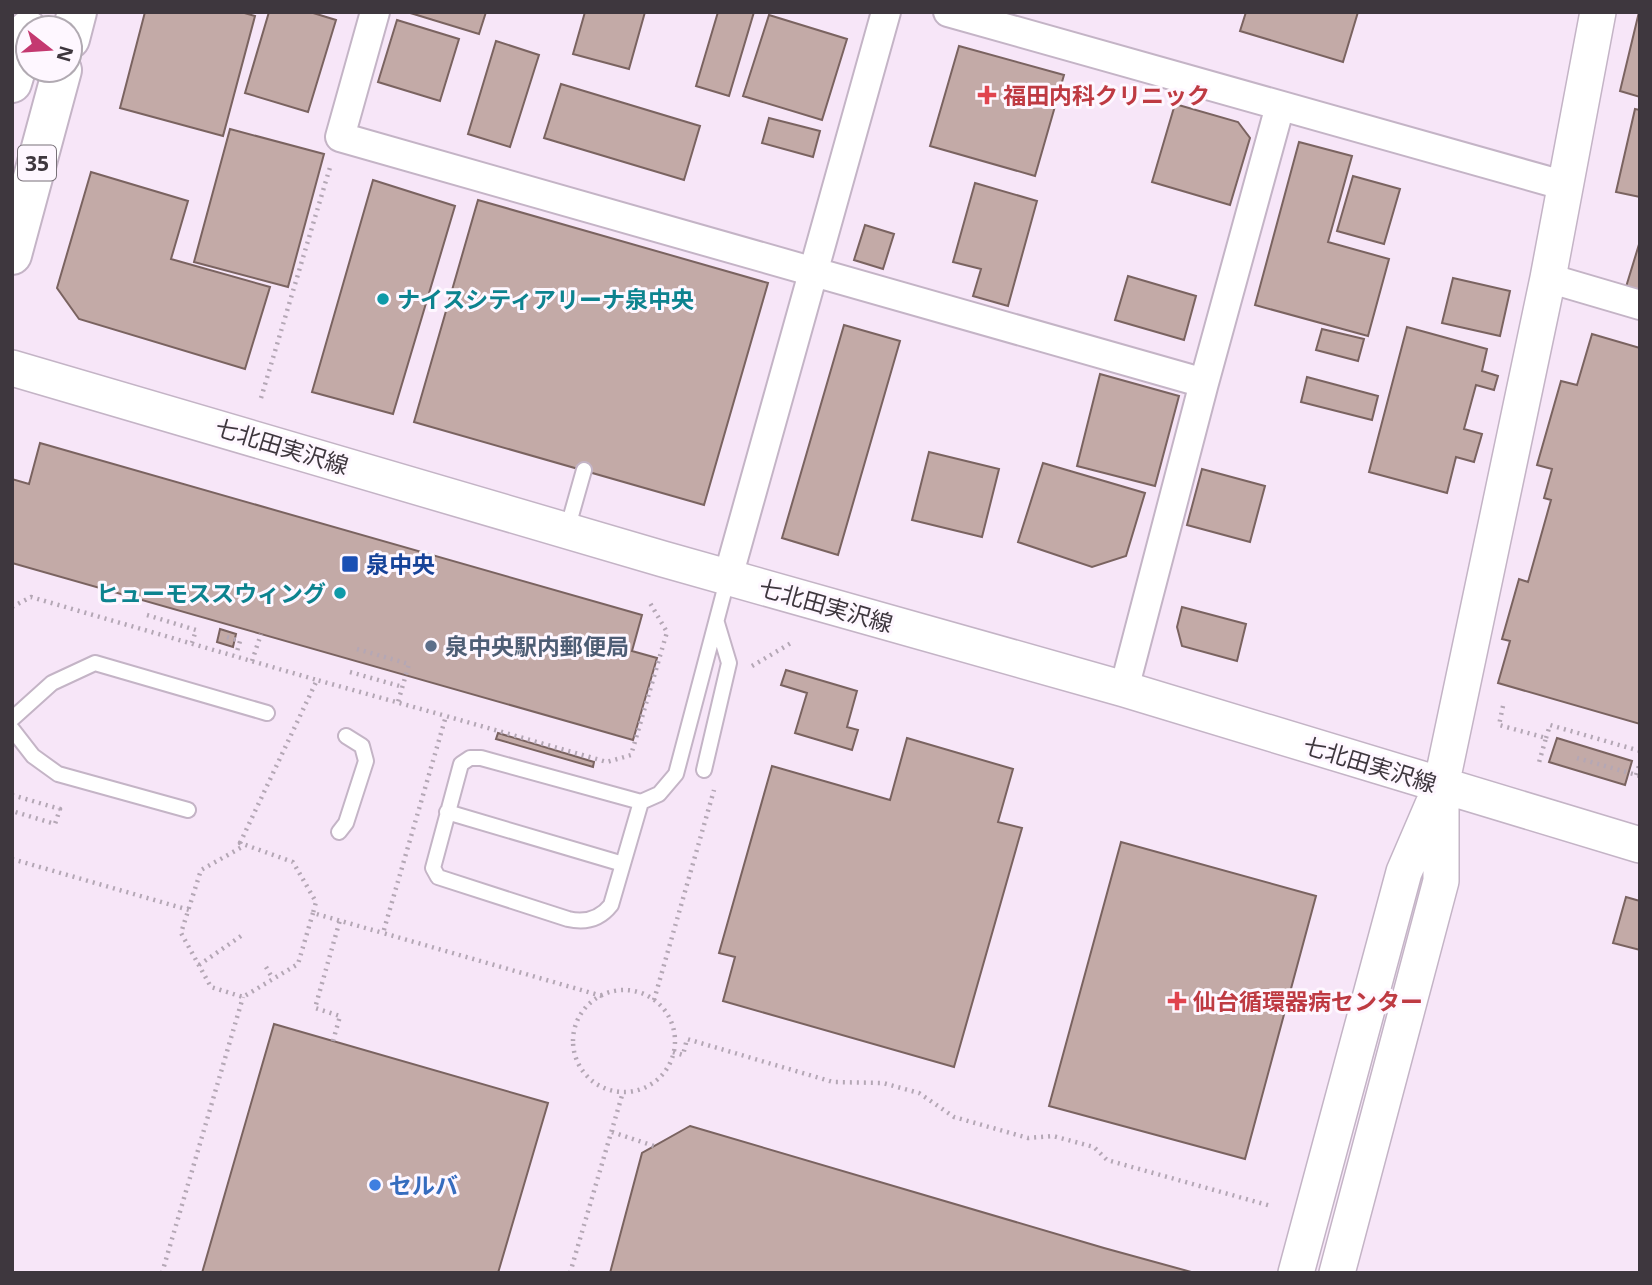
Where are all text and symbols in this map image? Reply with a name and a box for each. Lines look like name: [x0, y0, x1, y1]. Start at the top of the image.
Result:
north arrow: [14, 14, 84, 84]
text: N: [51, 43, 80, 65]
place label: 福田内科クリニック: [1003, 79, 1210, 111]
marker: 福田内科クリニック: [977, 85, 997, 105]
road number: 35: [18, 146, 56, 180]
place label: ナイスシティアリーナ泉中央: [397, 283, 694, 315]
marker: ナイスシティアリーナ泉中央: [375, 291, 391, 307]
street label: 七北田実沢線: [211, 411, 353, 481]
place label: 泉中央: [366, 548, 435, 580]
marker: 泉中央: [340, 554, 360, 574]
street label: 七北田実沢線: [755, 571, 897, 639]
place label: ヒューモススウィング: [96, 577, 326, 609]
marker: ヒューモススウィング: [332, 585, 348, 601]
place label: 泉中央駅内郵便局: [445, 630, 629, 662]
marker: 泉中央駅内郵便局: [423, 638, 439, 654]
street label: 七北田実沢線: [1299, 729, 1441, 799]
place label: 仙台循環器病センター: [1193, 985, 1423, 1017]
marker: 仙台循環器病センター: [1167, 991, 1187, 1011]
place label: セルバ: [389, 1169, 458, 1201]
marker: セルバ: [367, 1177, 383, 1193]

